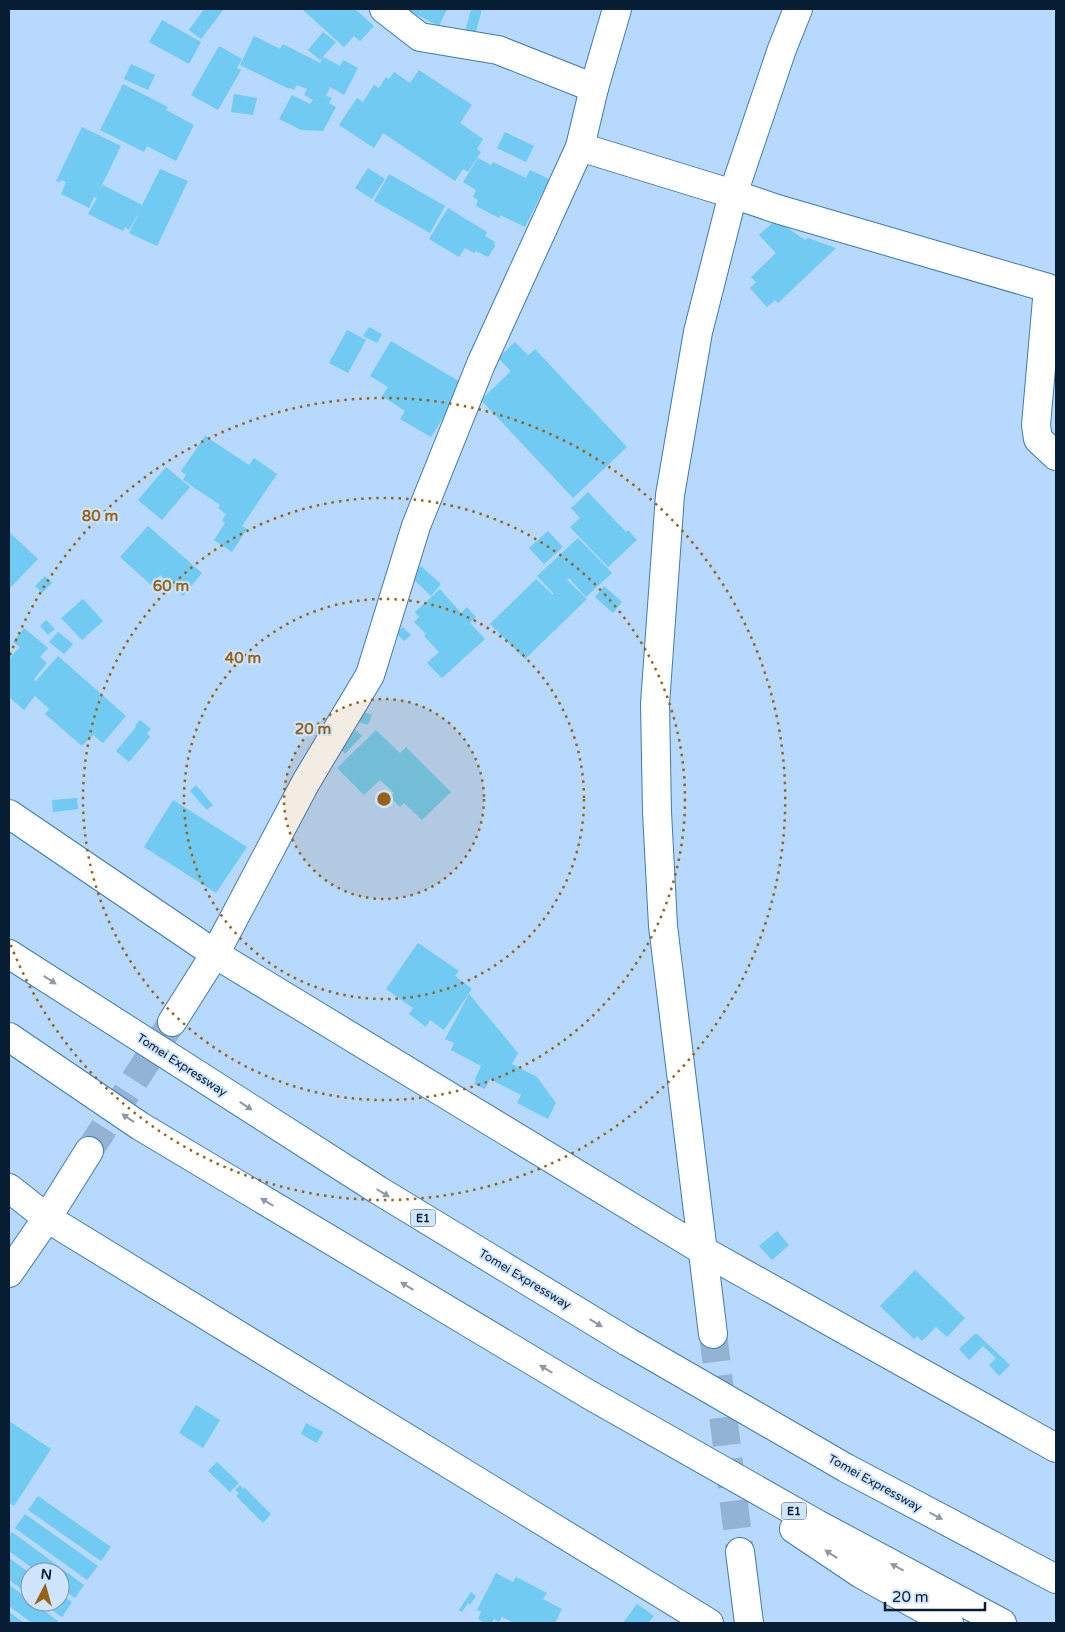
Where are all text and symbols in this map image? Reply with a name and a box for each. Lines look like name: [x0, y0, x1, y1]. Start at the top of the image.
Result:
text: 80 m: [82, 507, 118, 525]
text: 60 m: [153, 577, 189, 595]
text: 40 m: [225, 649, 261, 667]
text: 20 m: [295, 720, 331, 738]
centre of rings: [375, 790, 393, 808]
one-way arrow: [43, 976, 56, 985]
street label: Tomei Expressway: [134, 1031, 230, 1100]
one-way arrow: [239, 1101, 252, 1110]
one-way arrow: [122, 1113, 135, 1123]
one-way arrow: [376, 1188, 389, 1198]
one-way arrow: [261, 1198, 274, 1207]
road number: E1: [410, 1210, 436, 1226]
street label: Tomei Expressway: [477, 1246, 574, 1312]
one-way arrow: [400, 1281, 413, 1290]
one-way arrow: [590, 1318, 603, 1327]
one-way arrow: [540, 1365, 553, 1374]
street label: Tomei Expressway: [826, 1452, 925, 1515]
road number: E1: [782, 1502, 806, 1520]
one-way arrow: [928, 1512, 943, 1520]
one-way arrow: [825, 1549, 838, 1559]
north arrow: [20, 1562, 70, 1612]
one-way arrow: [890, 1563, 905, 1571]
text: N: [40, 1566, 53, 1584]
scale bar: [885, 1580, 985, 1612]
text: 20 m: [892, 1588, 929, 1606]

